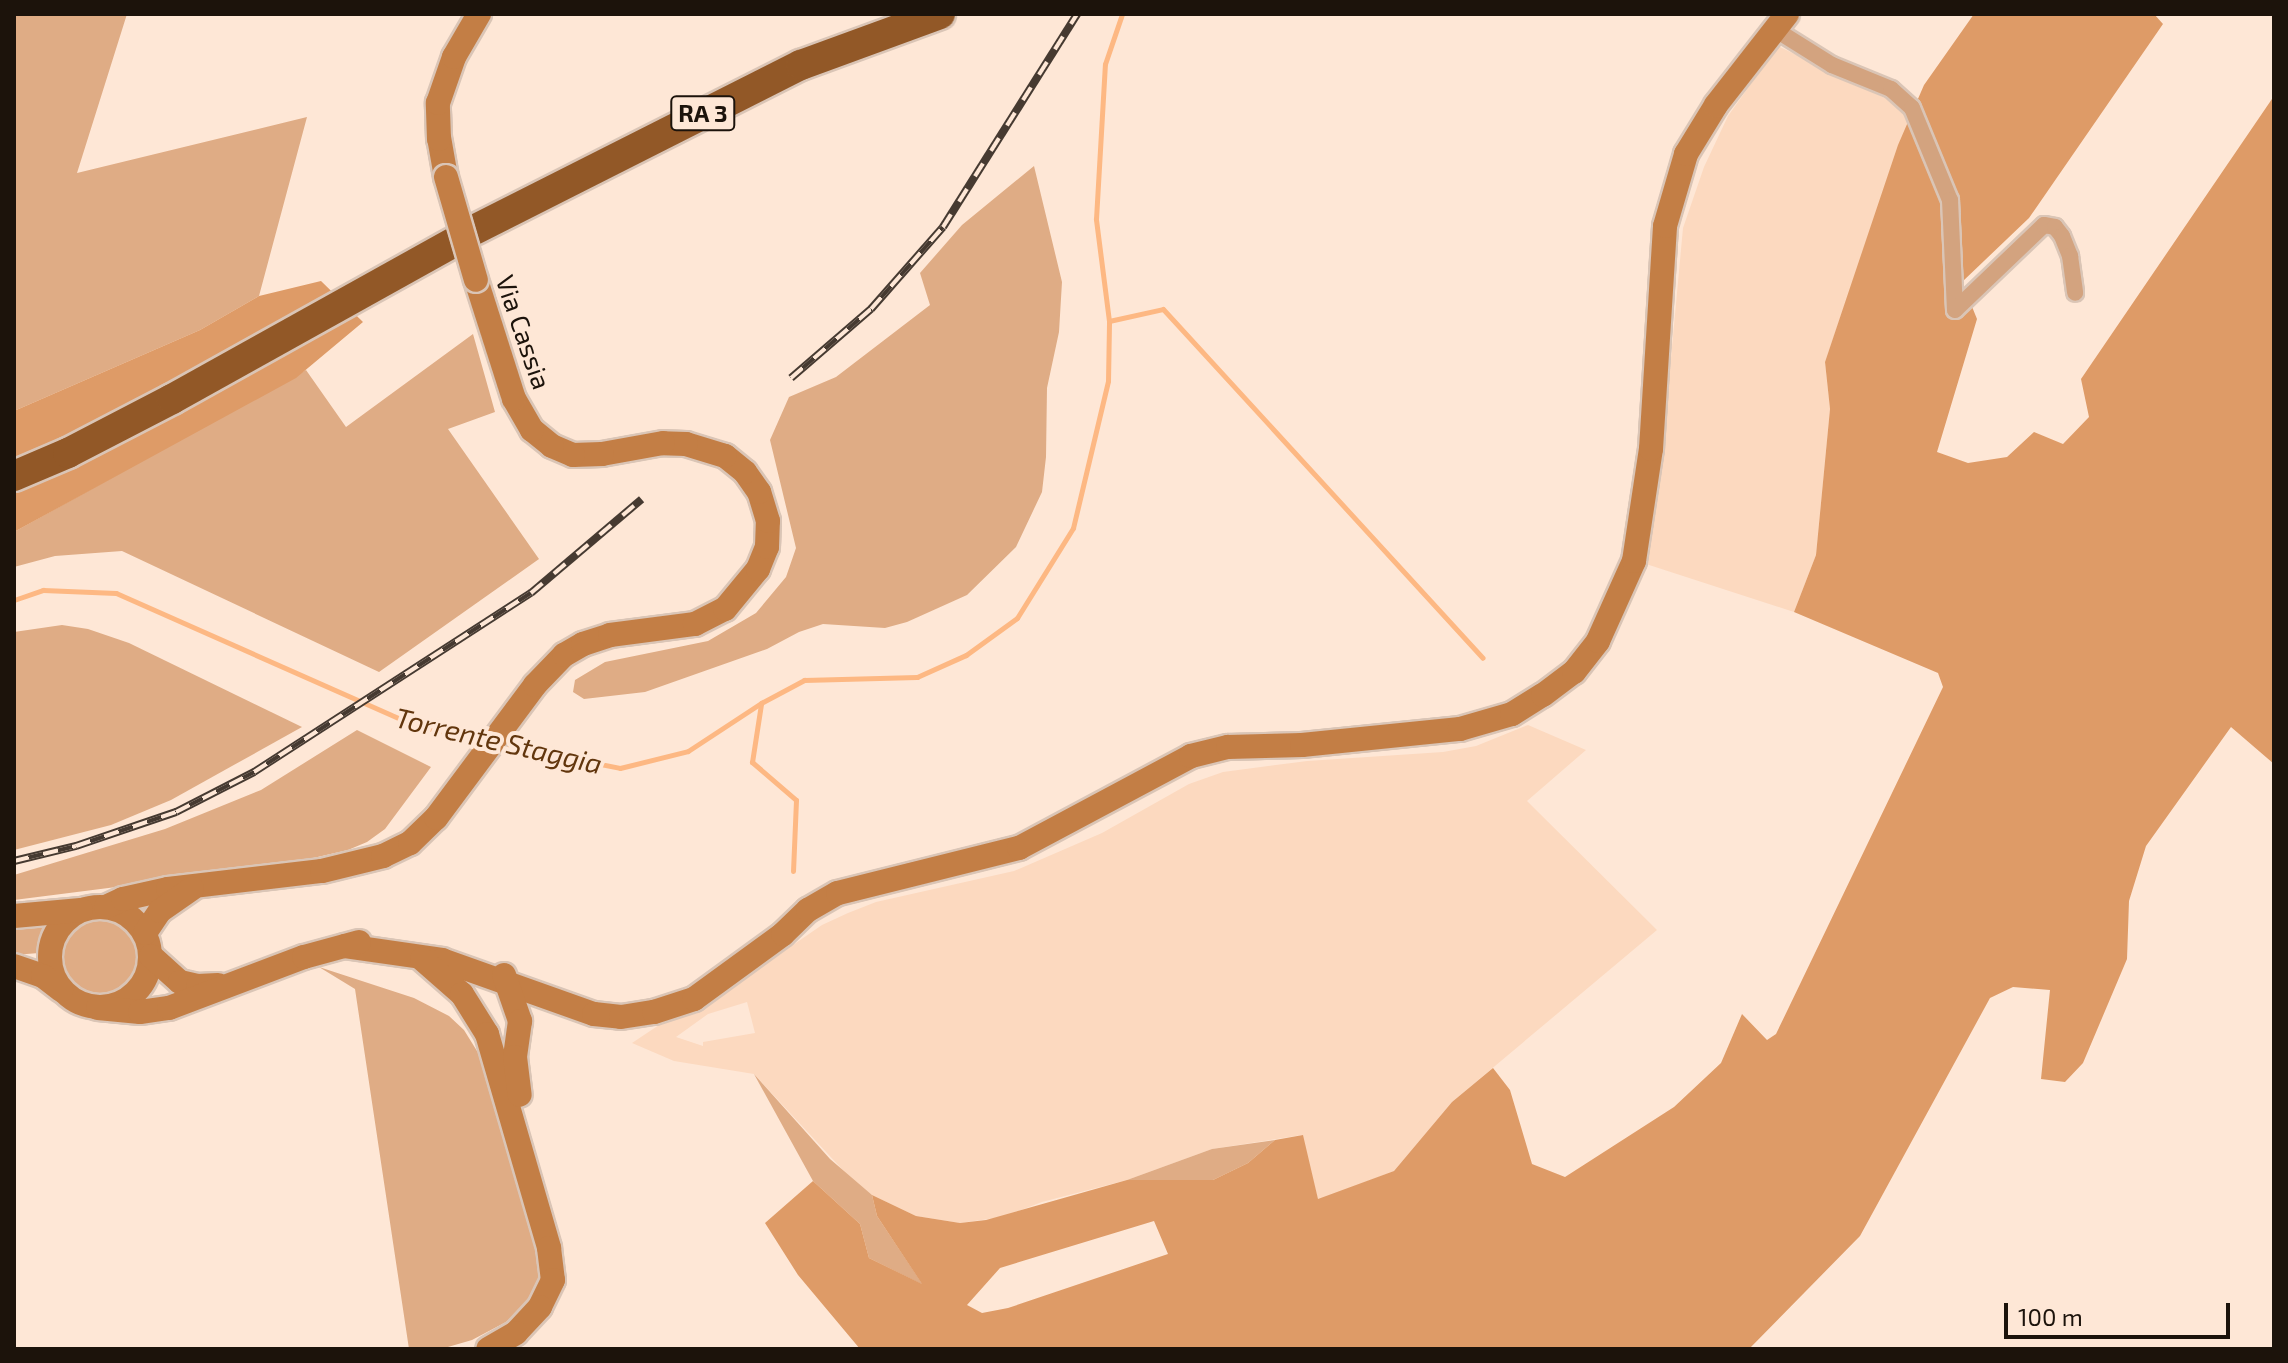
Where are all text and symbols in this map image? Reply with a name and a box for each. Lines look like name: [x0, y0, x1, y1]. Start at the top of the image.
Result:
road number: RA 3: [669, 93, 737, 133]
street label: Via Cassia: [490, 271, 558, 393]
water label: Torrente Staggia: [392, 700, 606, 780]
scale bar: [2008, 1287, 2234, 1337]
text: 100 m: [2018, 1302, 2083, 1331]

